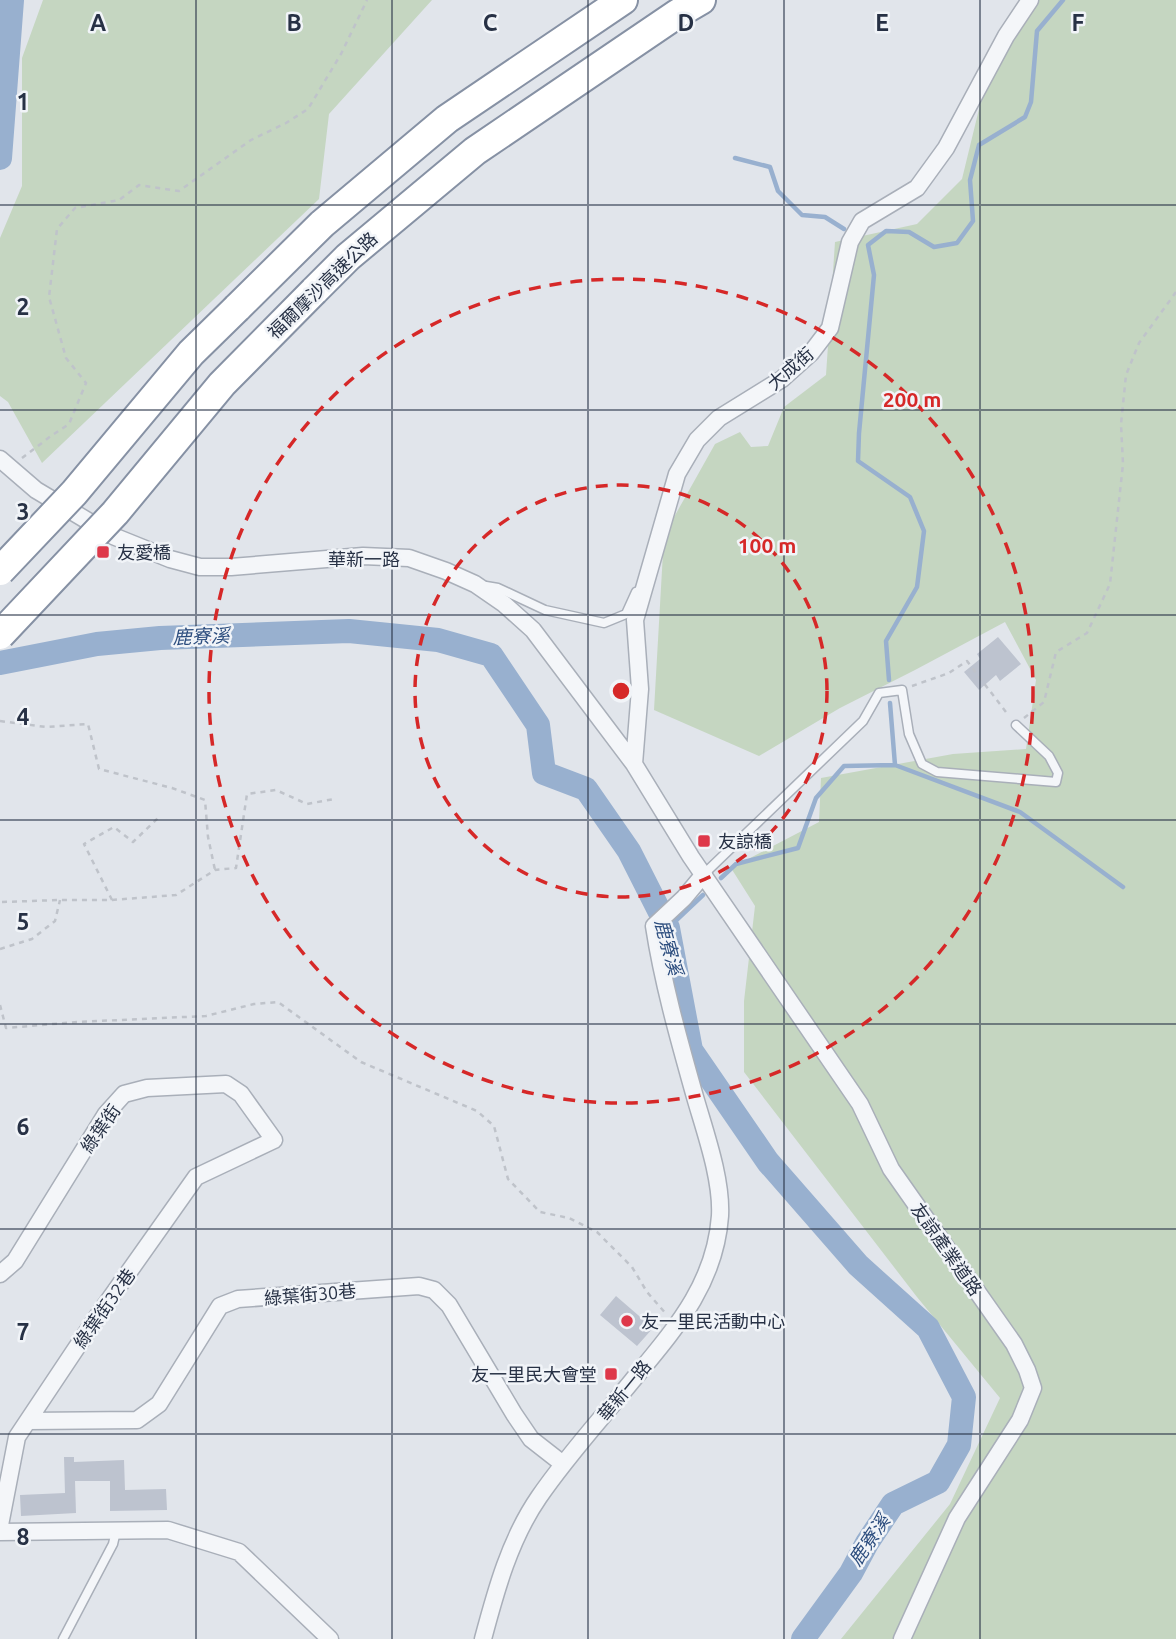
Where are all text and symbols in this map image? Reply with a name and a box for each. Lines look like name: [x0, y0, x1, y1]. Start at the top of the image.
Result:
text: A: [90, 10, 106, 35]
text: B: [286, 10, 302, 35]
text: C: [483, 10, 498, 35]
text: D: [678, 10, 694, 35]
text: E: [875, 10, 889, 35]
text: F: [1072, 10, 1085, 35]
text: 1: [17, 89, 29, 114]
street label: 福爾摩沙高速公路: [263, 228, 381, 342]
text: 2: [17, 294, 29, 319]
street label: 大成街: [763, 343, 817, 393]
text: 200 m: [883, 387, 941, 411]
text: 3: [17, 499, 29, 524]
text: 100 m: [738, 533, 796, 557]
place label: 友愛橋: [117, 542, 171, 562]
marker: 友愛橋: [95, 544, 111, 560]
street label: 華新一路: [328, 549, 400, 569]
water label: 鹿寮溪: [172, 624, 233, 648]
centre of rings: [609, 679, 633, 703]
text: 4: [17, 704, 30, 729]
place label: 友諒橋: [718, 831, 772, 851]
marker: 友諒橋: [696, 833, 712, 849]
text: 5: [17, 909, 29, 934]
water label: 鹿寮溪: [651, 917, 688, 980]
street label: 綠葉街: [76, 1100, 124, 1156]
text: 6: [17, 1114, 30, 1139]
street label: 友諒產業道路: [908, 1199, 986, 1299]
street label: 綠葉街32巷: [69, 1264, 139, 1352]
street label: 綠葉街30巷: [263, 1280, 357, 1308]
place label: 友一里民活動中心: [641, 1311, 785, 1331]
marker: 友一里民活動中心: [619, 1313, 635, 1329]
text: 7: [17, 1319, 29, 1344]
street label: 華新一路: [594, 1356, 654, 1424]
place label: 友一里民大會堂: [471, 1364, 597, 1384]
marker: 友一里民大會堂: [603, 1366, 619, 1382]
water label: 鹿寮溪: [844, 1508, 896, 1570]
text: 8: [17, 1524, 29, 1549]

